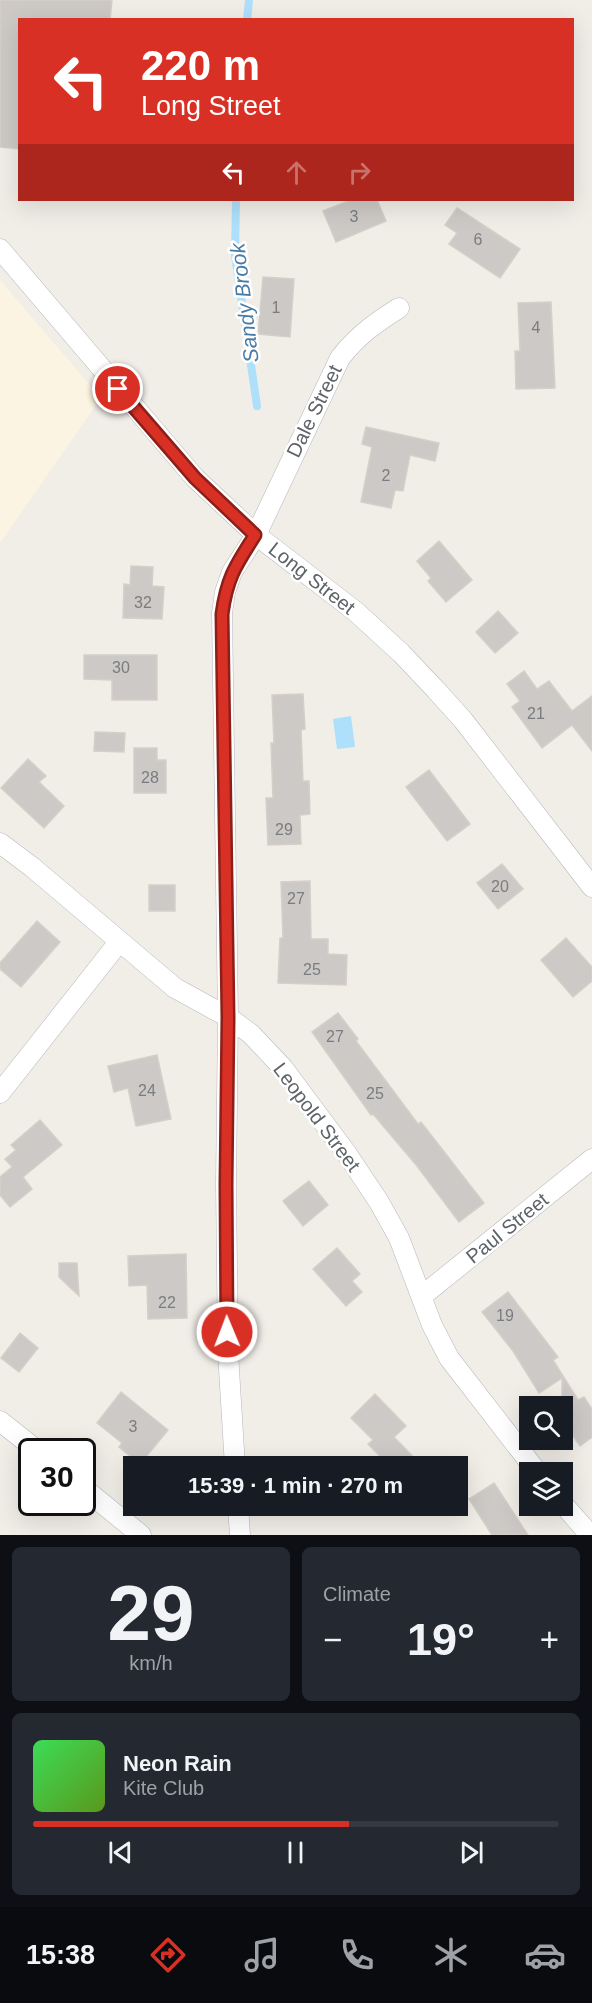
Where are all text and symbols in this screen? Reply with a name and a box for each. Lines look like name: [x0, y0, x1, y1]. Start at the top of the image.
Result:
icon: left: [42, 42, 120, 120]
text: 220 m: [141, 42, 260, 89]
text: Long Street: [141, 91, 281, 121]
icon: left: [217, 156, 250, 189]
icon: ahead: [280, 156, 313, 189]
icon: right: [343, 156, 376, 189]
house number: 3: [350, 208, 359, 225]
house number: 6: [474, 231, 483, 248]
water label: Sandy Brook: [225, 240, 263, 364]
house number: 1: [272, 299, 281, 316]
house number: 4: [532, 319, 541, 336]
street label: Dale Street: [282, 361, 346, 461]
pin: [92, 363, 143, 414]
icon: arrive: [101, 372, 134, 405]
house number: 2: [382, 467, 391, 484]
street label: Long Street: [264, 537, 360, 619]
house number: 32: [134, 594, 152, 611]
house number: 30: [112, 659, 130, 676]
house number: 21: [527, 705, 545, 722]
house number: 28: [141, 769, 159, 786]
house number: 29: [275, 821, 293, 838]
house number: 20: [491, 878, 509, 895]
house number: 27: [287, 890, 305, 907]
house number: 25: [303, 961, 321, 978]
house number: 27: [326, 1028, 344, 1045]
street label: Leopold Street: [269, 1058, 365, 1176]
house number: 24: [138, 1082, 156, 1099]
house number: 25: [366, 1085, 384, 1102]
street label: Paul Street: [462, 1188, 553, 1268]
house number: 22: [158, 1294, 176, 1311]
position arrow: [195, 1300, 259, 1364]
house number: 19: [496, 1307, 514, 1324]
map controls: [519, 1396, 573, 1516]
button: search: [519, 1396, 573, 1450]
house number: 3: [129, 1418, 138, 1435]
speed limit sign: 30: [18, 1438, 96, 1516]
button: layers: [519, 1462, 573, 1516]
text: 15:39 · 1 min · 270 m: [188, 1473, 403, 1498]
text: 29: [108, 1569, 194, 1657]
text: Climate: [323, 1583, 391, 1605]
text: 19°: [407, 1614, 475, 1665]
text: −: [323, 1621, 342, 1658]
text: +: [540, 1621, 559, 1658]
text: km/h: [129, 1652, 173, 1674]
text: Neon Rain: [123, 1751, 232, 1776]
text: Kite Club: [123, 1777, 204, 1799]
icon: previous: [104, 1836, 137, 1869]
icon: pause: [279, 1836, 312, 1869]
icon: next: [455, 1836, 488, 1869]
icon: directions: [147, 1934, 189, 1976]
icon: music: [241, 1934, 283, 1976]
icon: phone: [336, 1934, 378, 1976]
icon: climate: [430, 1934, 472, 1976]
icon: car: [524, 1934, 566, 1976]
text: 15:38: [26, 1940, 95, 1970]

